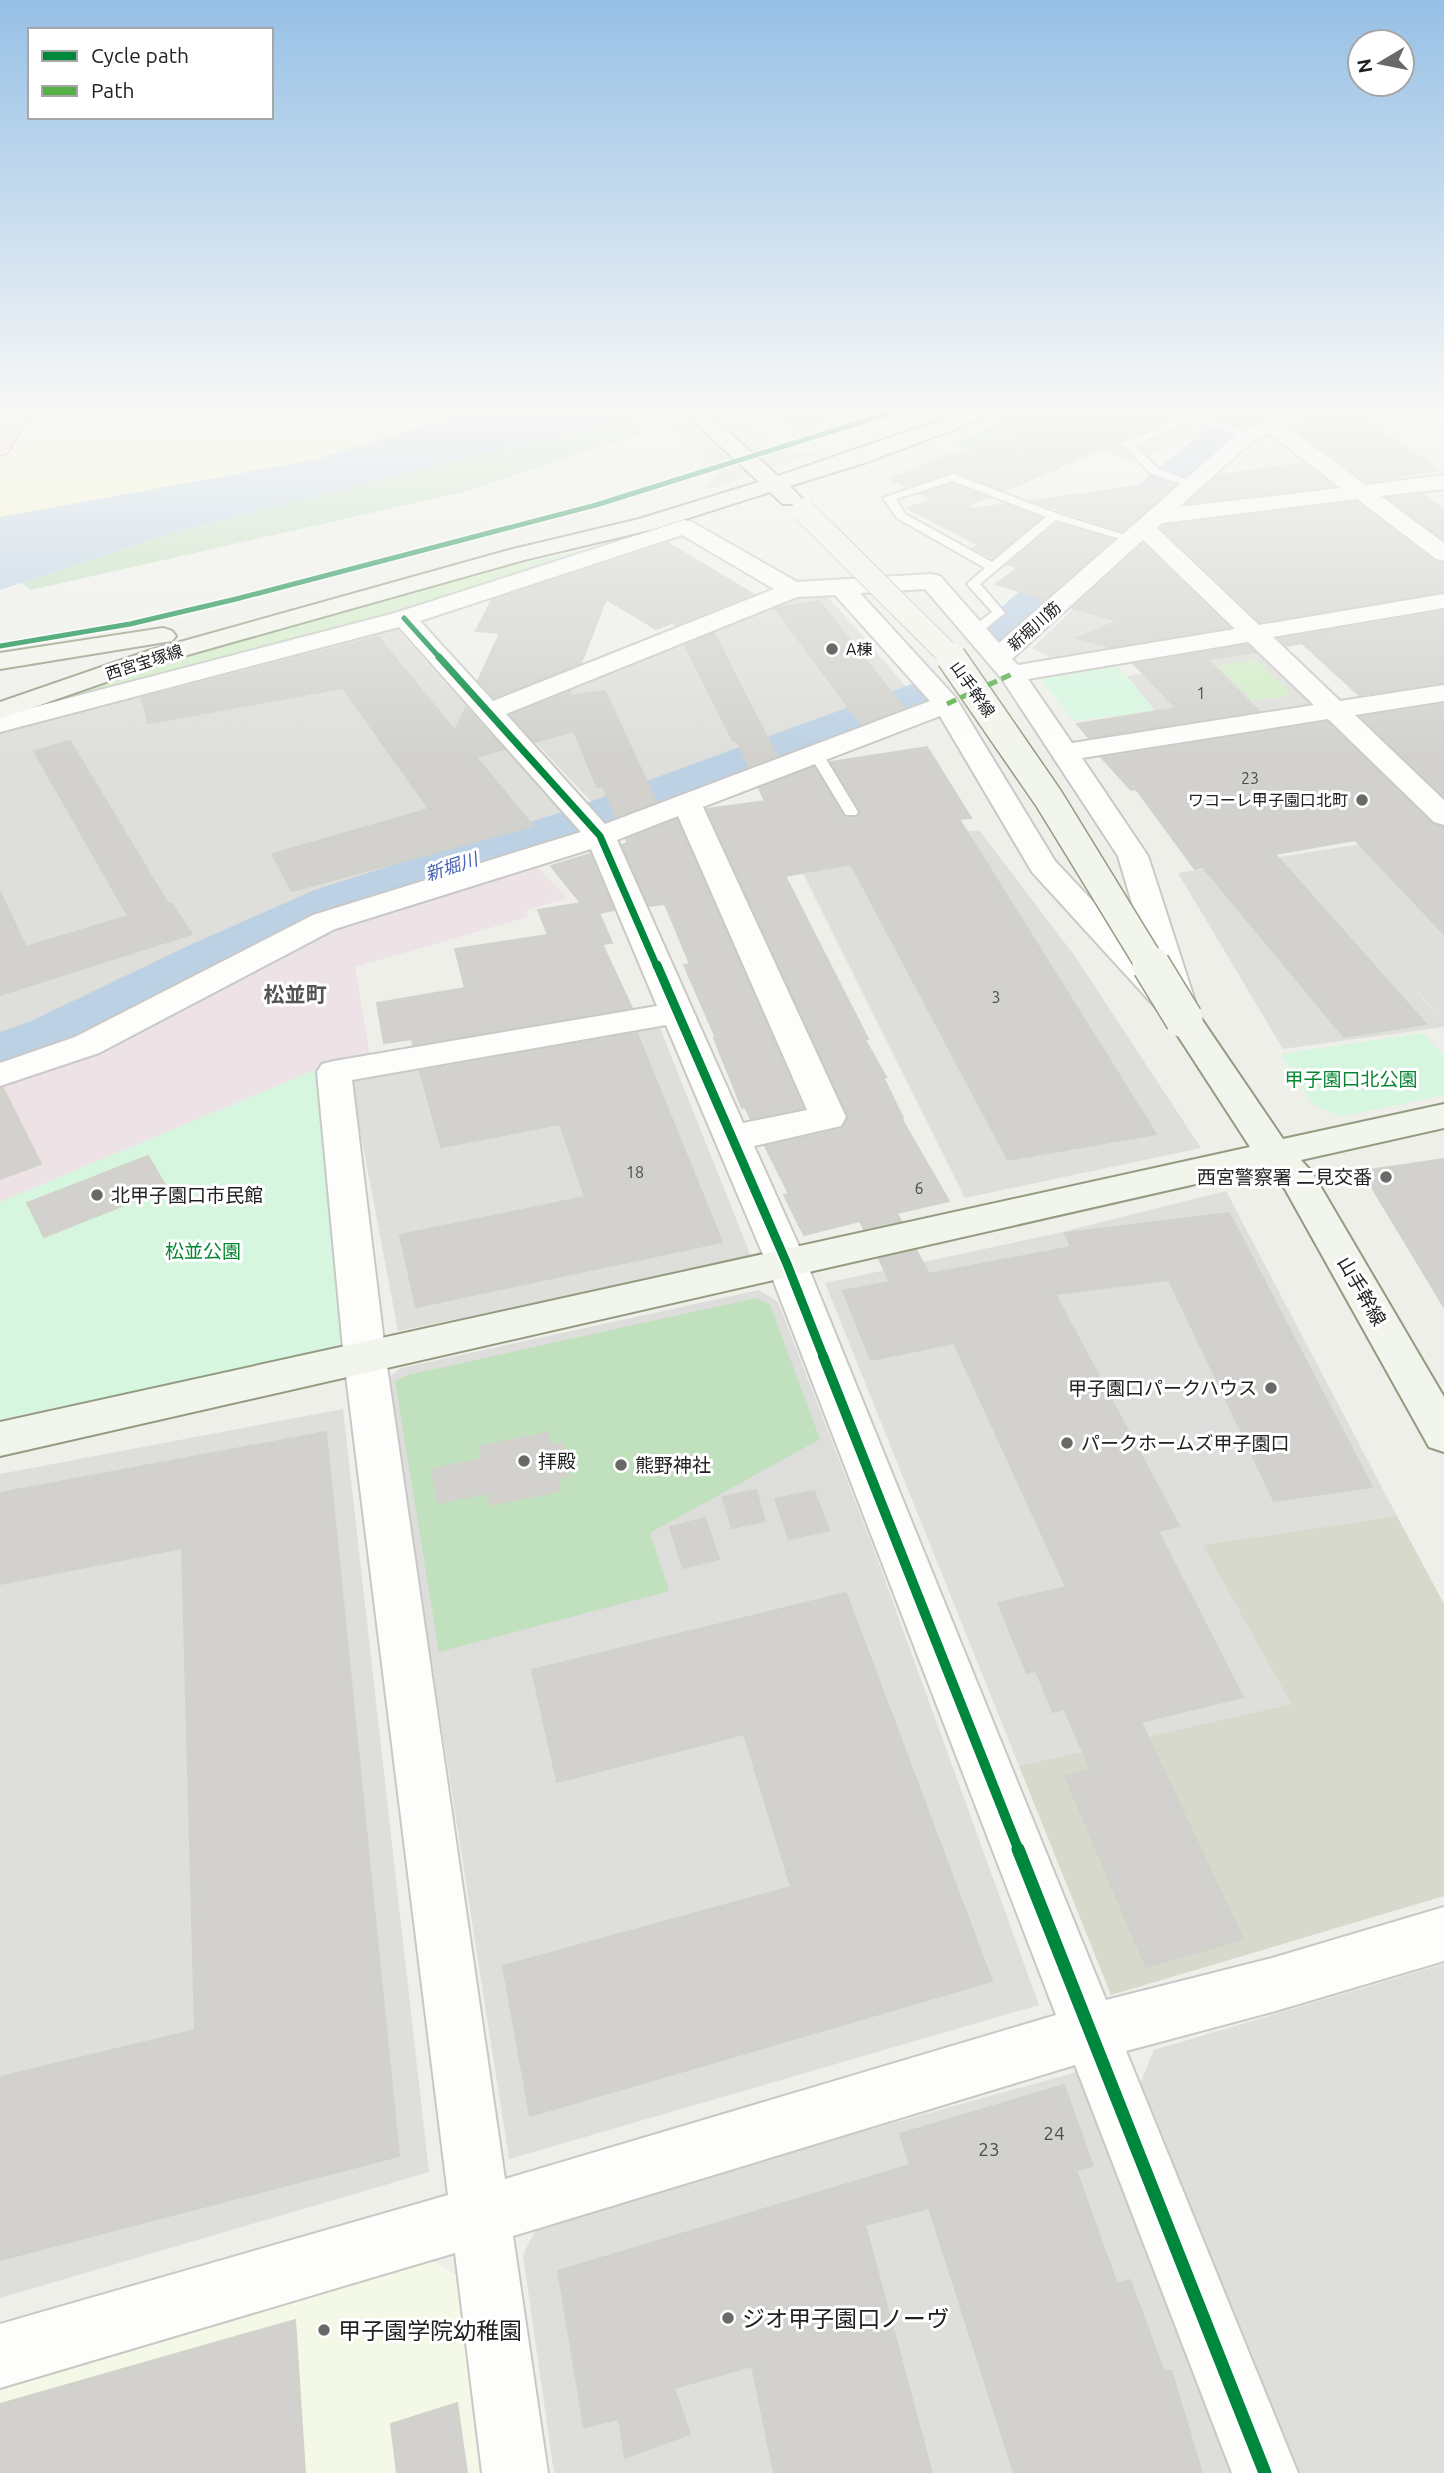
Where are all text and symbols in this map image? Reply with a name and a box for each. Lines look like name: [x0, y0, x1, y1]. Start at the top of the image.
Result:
legend: [28, 28, 273, 119]
north arrow: [1346, 28, 1416, 98]
text: Cycle path: [91, 43, 189, 67]
text: N: [1352, 57, 1376, 75]
text: Path: [91, 78, 134, 102]
street label: 新堀川筋: [1004, 598, 1064, 654]
place label: A棟: [846, 640, 872, 658]
street label: 西宮宝塚線: [103, 641, 185, 683]
marker: A棟: [824, 641, 840, 657]
street label: 山手幹線: [947, 658, 999, 720]
house number: 1: [1196, 684, 1206, 702]
house number: 23: [1241, 769, 1259, 787]
place label: ワコーレ甲子園口北町: [1188, 791, 1348, 809]
marker: ワコーレ甲子園口北町: [1354, 792, 1370, 808]
water label: 新堀川: [422, 848, 482, 884]
district label: 松並町: [264, 982, 327, 1006]
house number: 3: [991, 988, 1001, 1006]
park label: 甲子園口北公園: [1284, 1068, 1418, 1090]
house number: 18: [626, 1163, 644, 1181]
place label: 西宮警察署 二見交番: [1197, 1166, 1372, 1188]
marker: 西宮警察署 二見交番: [1378, 1169, 1394, 1185]
house number: 6: [914, 1179, 924, 1197]
place label: 北甲子園口市民館: [111, 1184, 263, 1206]
marker: 北甲子園口市民館: [89, 1187, 105, 1203]
park label: 松並公園: [165, 1240, 241, 1262]
street label: 山手幹線: [1333, 1253, 1391, 1329]
place label: 甲子園口パークハウス: [1068, 1377, 1257, 1399]
marker: 甲子園口パークハウス: [1263, 1380, 1279, 1396]
place label: パークホームズ甲子園口: [1081, 1432, 1289, 1454]
marker: パークホームズ甲子園口: [1059, 1435, 1075, 1451]
place label: 拝殿: [538, 1450, 576, 1472]
marker: 拝殿: [516, 1453, 532, 1469]
place label: 熊野神社: [635, 1454, 711, 1476]
marker: 熊野神社: [613, 1457, 629, 1473]
house number: 24: [1043, 2122, 1065, 2144]
house number: 23: [978, 2138, 1000, 2160]
place label: ジオ甲子園口ノーヴ: [742, 2306, 949, 2331]
marker: ジオ甲子園口ノーヴ: [720, 2310, 736, 2326]
place label: 甲子園学院幼稚園: [338, 2318, 522, 2343]
marker: 甲子園学院幼稚園: [316, 2322, 332, 2338]

